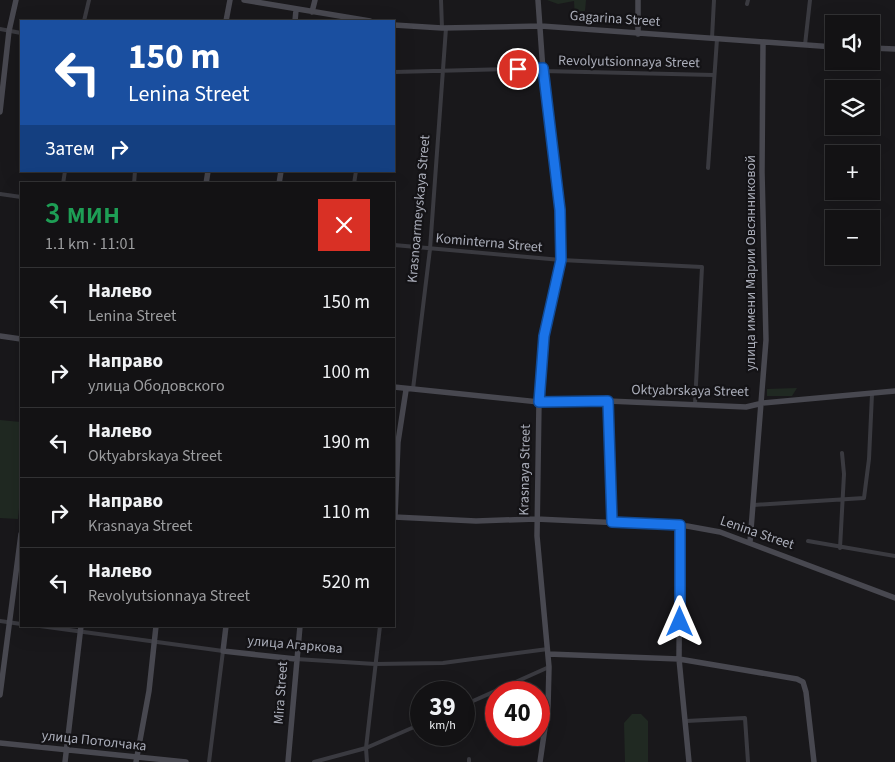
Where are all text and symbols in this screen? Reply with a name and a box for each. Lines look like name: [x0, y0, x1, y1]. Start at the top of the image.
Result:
street label: Gagarina Street: [569, 6, 661, 32]
map controls: [825, 15, 880, 265]
button: sound: [825, 15, 880, 70]
text: 150 m: [128, 32, 220, 82]
icon: left: [45, 40, 110, 105]
pin: [497, 48, 539, 90]
street label: Revolyutsionnaya Street: [558, 51, 700, 73]
icon: arrive: [504, 55, 532, 83]
text: Lenina Street: [128, 78, 249, 110]
button: layers: [825, 80, 880, 135]
street label: Krasnoarmeyskaya Street: [403, 134, 435, 284]
icon: right: [105, 135, 133, 163]
text: Затем: [45, 136, 95, 163]
button: +: [825, 145, 880, 200]
street label: улица имени Марии Овсянниковой: [741, 155, 761, 371]
text: 3 мин: [45, 192, 120, 235]
button: close: [318, 199, 370, 251]
button: −: [825, 210, 880, 265]
street label: Kominterna Street: [435, 228, 544, 258]
text: 1.1 km · 11:01: [45, 233, 135, 255]
text: Налево: [88, 278, 152, 305]
icon: left: [45, 289, 73, 317]
text: 150 m: [322, 289, 370, 316]
text: Lenina Street: [88, 305, 176, 327]
text: Направо: [88, 348, 163, 375]
icon: right: [45, 359, 73, 387]
text: 100 m: [322, 359, 370, 386]
text: улица Ободовского: [88, 375, 225, 397]
street label: Oktyabrskaya Street: [631, 380, 749, 402]
text: Налево: [88, 418, 152, 445]
street label: Krasnaya Street: [514, 424, 536, 516]
icon: left: [45, 429, 73, 457]
text: 190 m: [322, 429, 370, 456]
text: Oktyabrskaya Street: [88, 445, 222, 467]
text: Направо: [88, 488, 163, 515]
icon: right: [45, 499, 73, 527]
text: 110 m: [322, 499, 370, 526]
street label: Lenina Street: [717, 511, 797, 555]
text: Krasnaya Street: [88, 515, 193, 537]
text: Налево: [88, 558, 152, 585]
icon: left: [45, 569, 73, 597]
text: 520 m: [322, 569, 370, 596]
text: Revolyutsionnaya Street: [88, 585, 250, 607]
position arrow: [653, 595, 705, 647]
street label: улица Агаркова: [246, 631, 344, 659]
street label: Mira Street: [269, 661, 293, 725]
speed limit sign: 40: [485, 681, 550, 746]
text: 39: [429, 689, 456, 725]
text: km/h: [429, 717, 456, 734]
street label: улица Потолчака: [41, 726, 147, 756]

